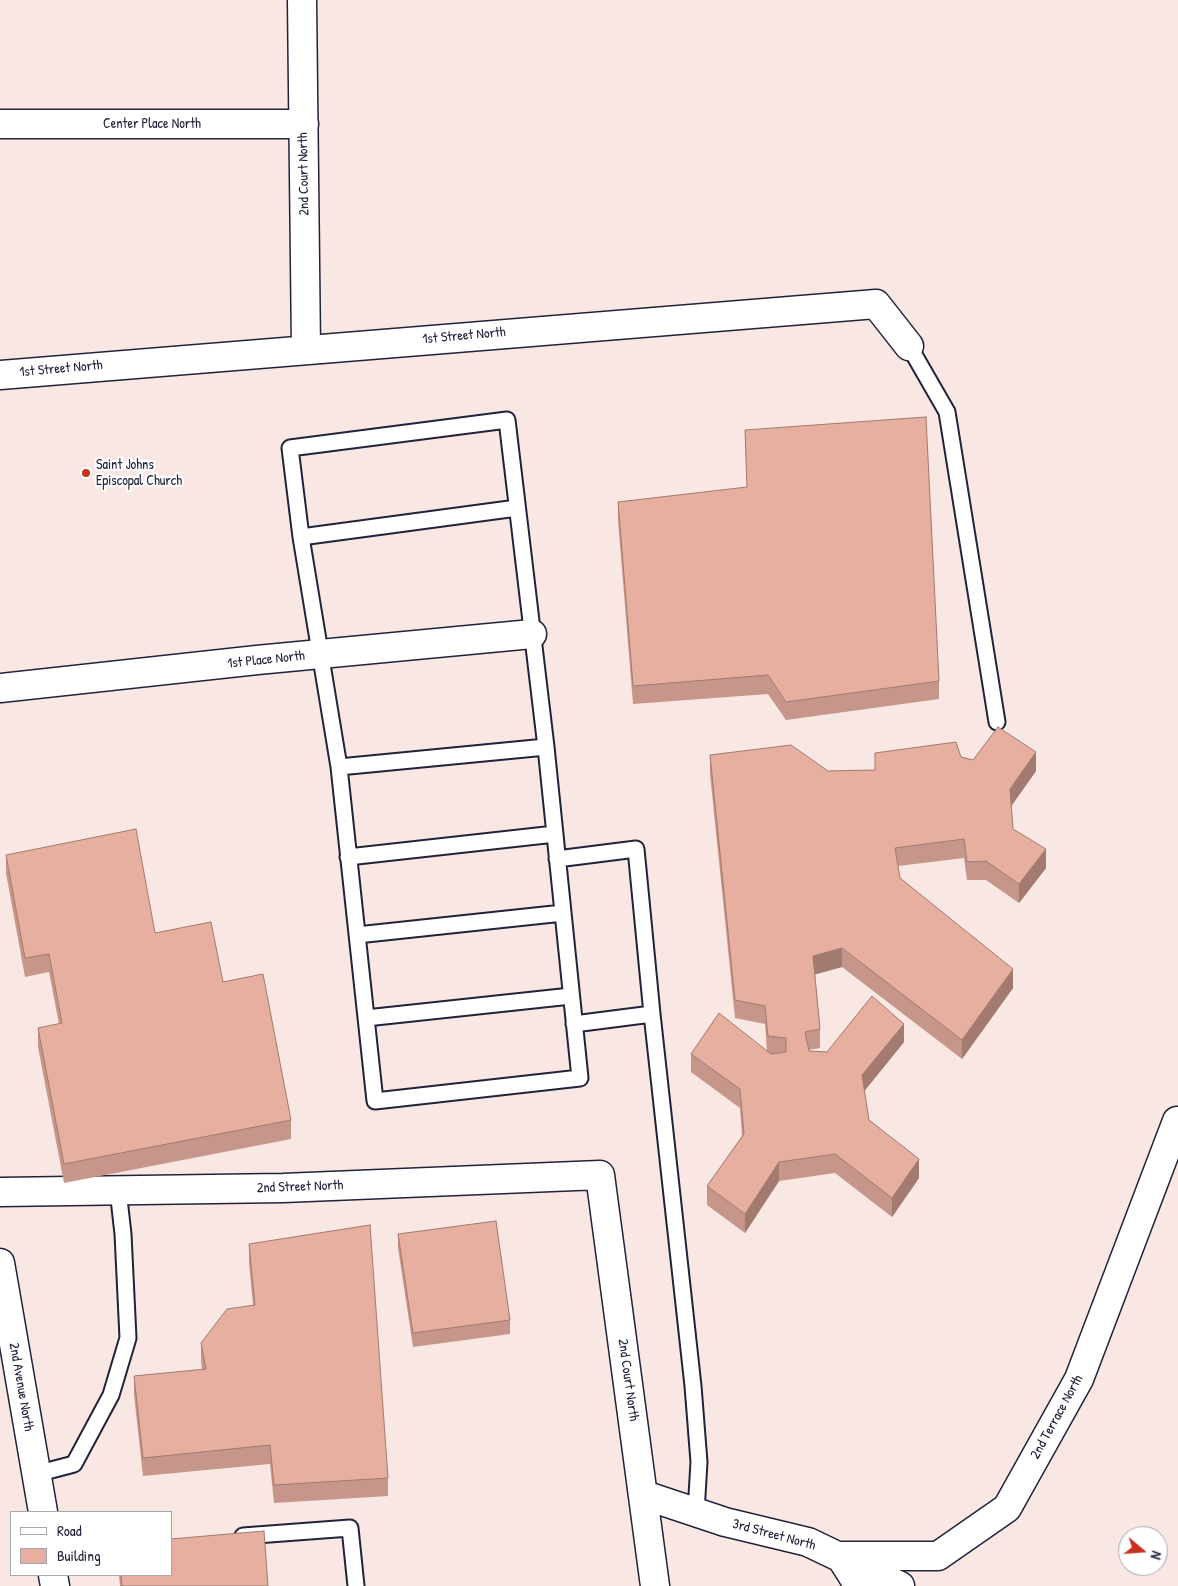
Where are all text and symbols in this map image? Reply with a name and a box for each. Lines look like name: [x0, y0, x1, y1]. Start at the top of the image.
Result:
street label: Center Place North: [103, 116, 201, 132]
street label: 2nd Court North: [295, 132, 313, 216]
street label: 1st Street North: [422, 324, 506, 348]
street label: 1st Street North: [19, 357, 103, 381]
place label: Saint Johns Episcopal Church: [96, 457, 182, 490]
marker: Saint Johns Episcopal Church: [80, 467, 92, 479]
street label: 1st Place North: [226, 648, 306, 672]
street label: 2nd Street North: [256, 1177, 344, 1197]
street label: 2nd Court North: [614, 1338, 642, 1422]
street label: 2nd Avenue North: [5, 1341, 37, 1433]
street label: 2nd Terrace North: [1027, 1372, 1087, 1462]
legend: [10, 1511, 172, 1576]
street label: 3rd Street North: [731, 1516, 817, 1554]
text: Road: [57, 1520, 82, 1541]
north arrow: [1118, 1526, 1168, 1576]
text: Building: [57, 1545, 101, 1566]
text: N: [1147, 1549, 1167, 1562]

